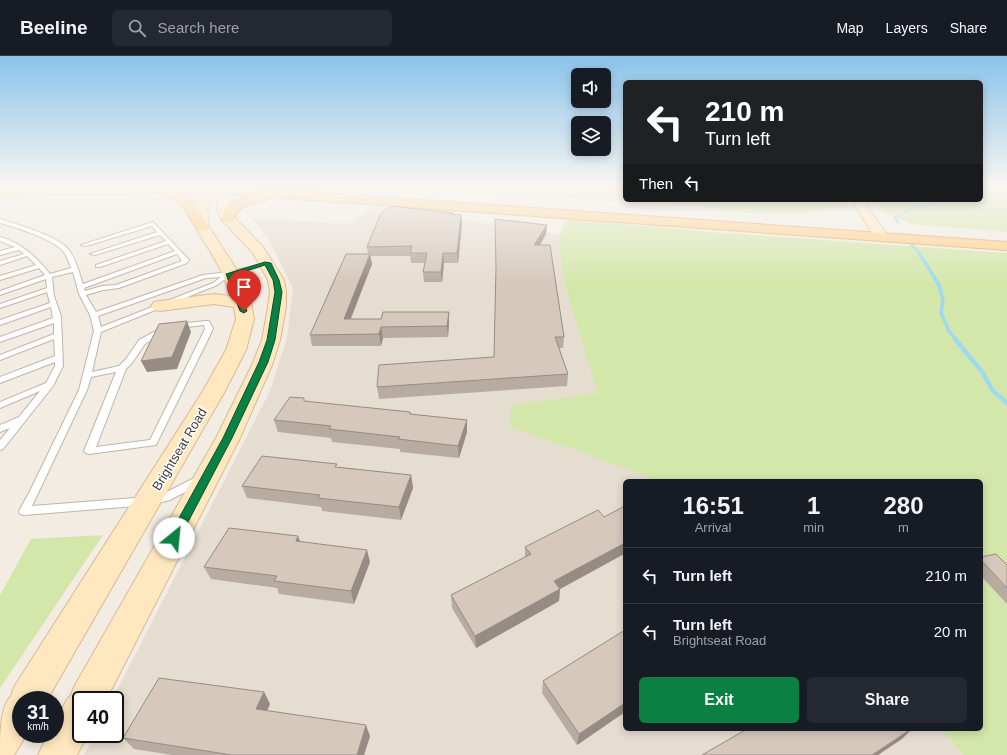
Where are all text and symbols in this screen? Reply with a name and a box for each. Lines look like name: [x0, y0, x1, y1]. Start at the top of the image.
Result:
search box: [112, 10, 392, 46]
text: Beeline: [20, 17, 88, 38]
icon: search: [126, 17, 148, 39]
text: Search here: [158, 19, 239, 36]
text: Map: [836, 20, 864, 36]
text: Layers: [886, 20, 928, 36]
text: Share: [950, 20, 987, 36]
map controls: [571, 68, 611, 156]
button: sound: [571, 68, 611, 108]
icon: left: [639, 96, 691, 148]
text: 210 m: [705, 96, 784, 127]
button: layers: [571, 116, 611, 156]
text: Turn left: [705, 129, 770, 149]
icon: left: [681, 172, 703, 194]
text: Then: [639, 175, 673, 192]
pin: [227, 270, 261, 311]
icon: arrive: [233, 276, 255, 298]
street label: Brightseat Road: [149, 405, 210, 493]
text: 16:51: [682, 492, 744, 519]
text: 1: [807, 492, 820, 519]
text: 280: [884, 492, 924, 519]
position arrow: [153, 517, 195, 559]
text: Arrival: [695, 520, 732, 535]
text: min: [803, 520, 824, 535]
text: m: [898, 520, 909, 535]
icon: left: [639, 565, 661, 587]
text: Turn left: [673, 567, 732, 584]
text: 210 m: [925, 567, 967, 584]
text: Turn left: [673, 616, 732, 633]
icon: left: [639, 621, 661, 643]
text: 20 m: [934, 623, 967, 640]
text: Brightseat Road: [673, 633, 766, 648]
button: Exit: [639, 677, 799, 723]
button: Share: [807, 677, 967, 723]
speed limit sign: 40: [72, 691, 124, 743]
text: 31: [27, 701, 49, 723]
text: km/h: [27, 721, 49, 732]

